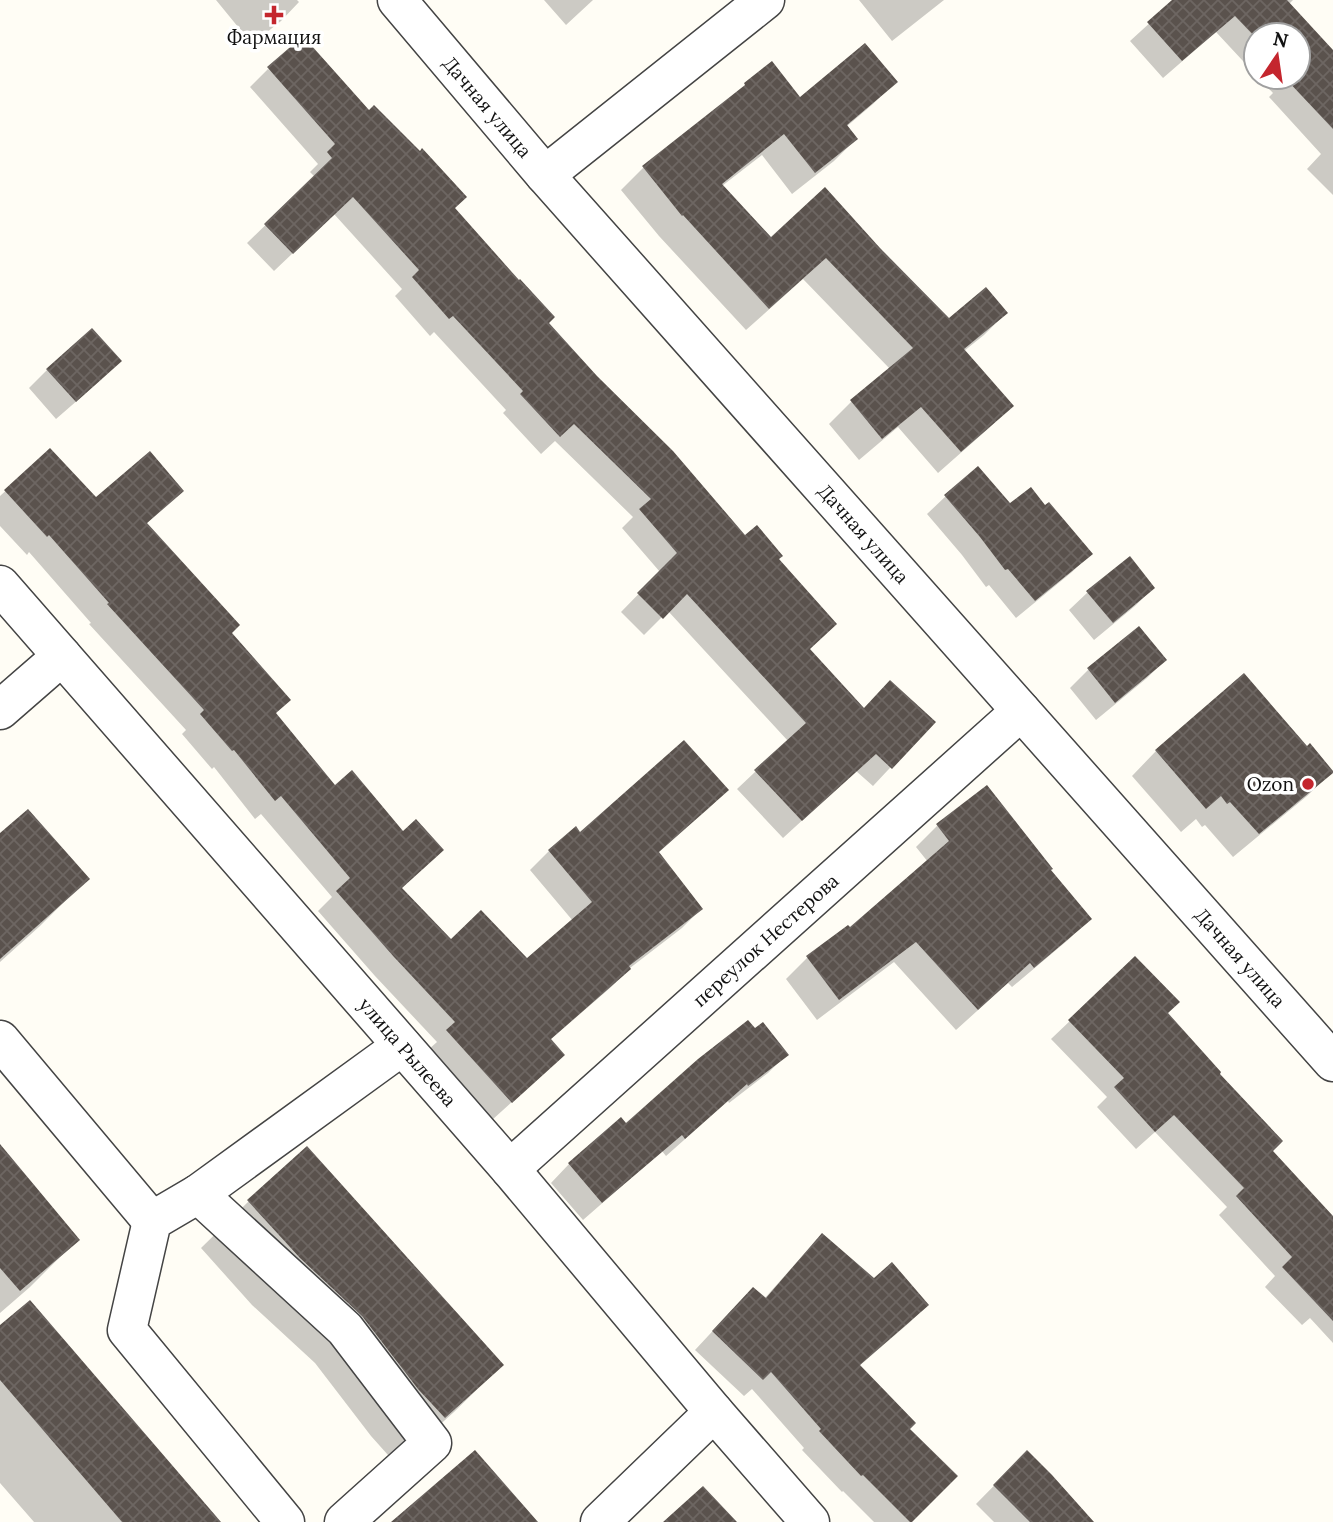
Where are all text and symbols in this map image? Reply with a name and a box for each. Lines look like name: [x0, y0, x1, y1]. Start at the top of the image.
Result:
marker: Фармация: [266, 7, 282, 23]
north arrow: [1242, 21, 1312, 91]
place label: Фармация: [227, 25, 321, 49]
text: N: [1271, 26, 1291, 53]
street label: Дачная улица: [438, 51, 537, 163]
street label: Дачная улица: [813, 479, 914, 589]
place label: Ozon: [1247, 772, 1294, 796]
marker: Ozon: [1300, 776, 1316, 792]
street label: переулок Нестерова: [687, 868, 843, 1012]
street label: Дачная улица: [1190, 903, 1291, 1013]
street label: улица Рылеева: [354, 993, 462, 1112]

